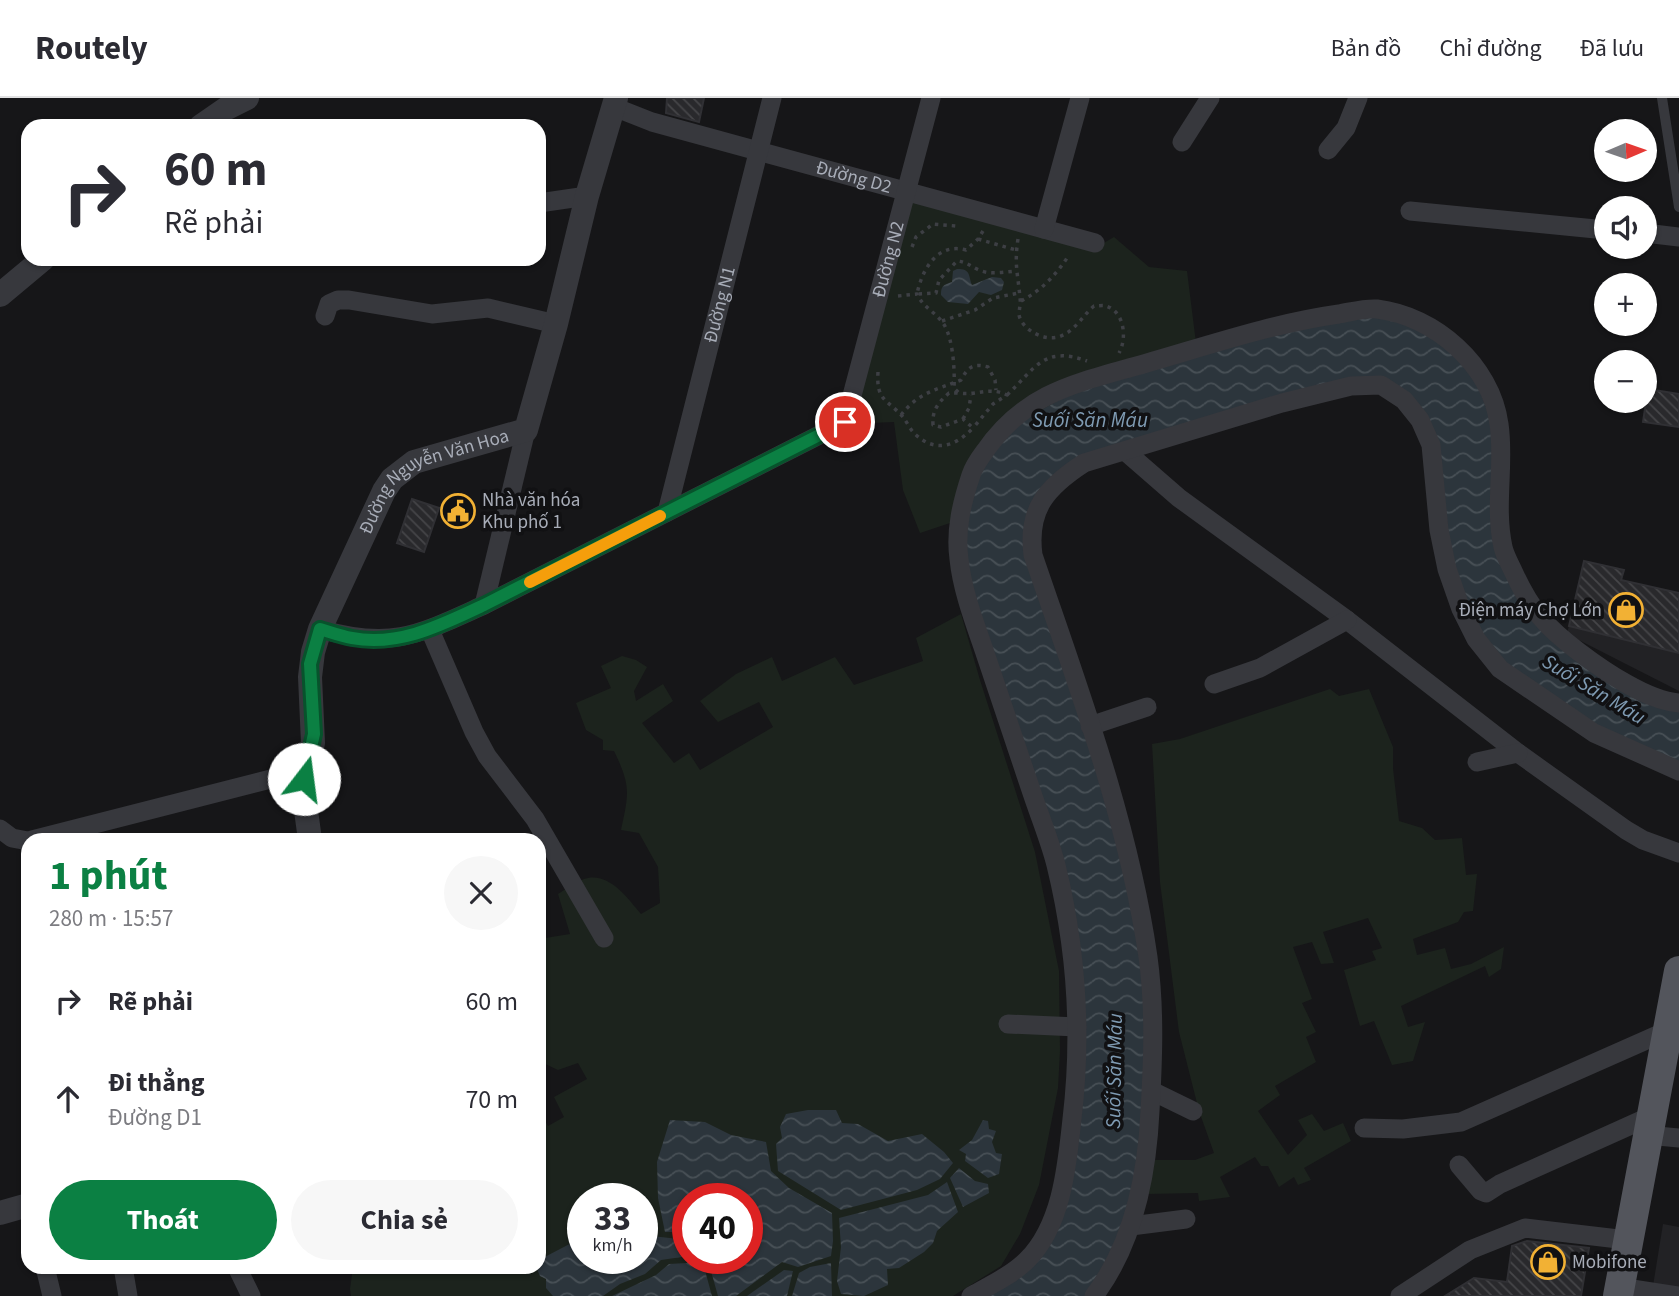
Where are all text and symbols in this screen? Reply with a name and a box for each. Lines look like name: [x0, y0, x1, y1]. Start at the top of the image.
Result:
text: Routely: [35, 25, 148, 72]
text: Bản đồ: [1331, 31, 1401, 66]
text: Chỉ đường: [1439, 31, 1542, 66]
text: Đã lưu: [1580, 31, 1644, 66]
north arrow: [1594, 119, 1657, 182]
map controls: [1594, 119, 1657, 413]
text: 60 m: [164, 135, 268, 205]
icon: right: [49, 147, 140, 238]
street label: Đường D2: [813, 154, 895, 200]
button: sound: [1594, 196, 1657, 259]
text: Rẽ phải: [164, 200, 263, 246]
street label: Đường N2: [865, 218, 911, 301]
street label: Đường N1: [697, 263, 742, 346]
button: +: [1594, 273, 1657, 336]
button: −: [1594, 350, 1657, 413]
pin: [815, 392, 875, 452]
icon: arrive: [826, 403, 864, 441]
water label: Suối Săn Máu: [1032, 405, 1148, 435]
street label: Đường Nguyễn Văn Hoa: [352, 422, 512, 539]
place label: Nhà văn hóa Khu phố 1: [482, 487, 580, 536]
public building icon: Nhà văn hóa Khu phố 1: [439, 492, 477, 530]
shop icon: Điện máy Chợ Lớn: [1607, 591, 1645, 629]
place label: Điện máy Chợ Lớn: [1459, 597, 1602, 624]
water label: Suối Săn Máu: [1537, 646, 1651, 732]
position arrow: [267, 742, 341, 816]
text: 1 phút: [49, 846, 168, 906]
button: close: [444, 856, 518, 930]
text: 280 m · 15:57: [49, 902, 173, 935]
icon: right: [49, 982, 87, 1020]
text: Rẽ phải: [108, 983, 193, 1020]
text: 60 m: [465, 983, 518, 1020]
water label: Suối Săn Máu: [1098, 1013, 1130, 1129]
text: Đi thẳng: [108, 1064, 205, 1101]
icon: ahead: [49, 1080, 87, 1118]
text: 70 m: [465, 1081, 518, 1118]
text: Đường D1: [108, 1101, 202, 1134]
button: Thoát: [49, 1180, 277, 1260]
button: Chia sẻ: [291, 1180, 518, 1260]
speed limit sign: 40: [672, 1183, 763, 1274]
text: 33: [594, 1194, 631, 1244]
text: km/h: [593, 1233, 632, 1258]
shop icon: Mobifone: [1529, 1243, 1567, 1281]
place label: Mobifone: [1572, 1249, 1647, 1276]

